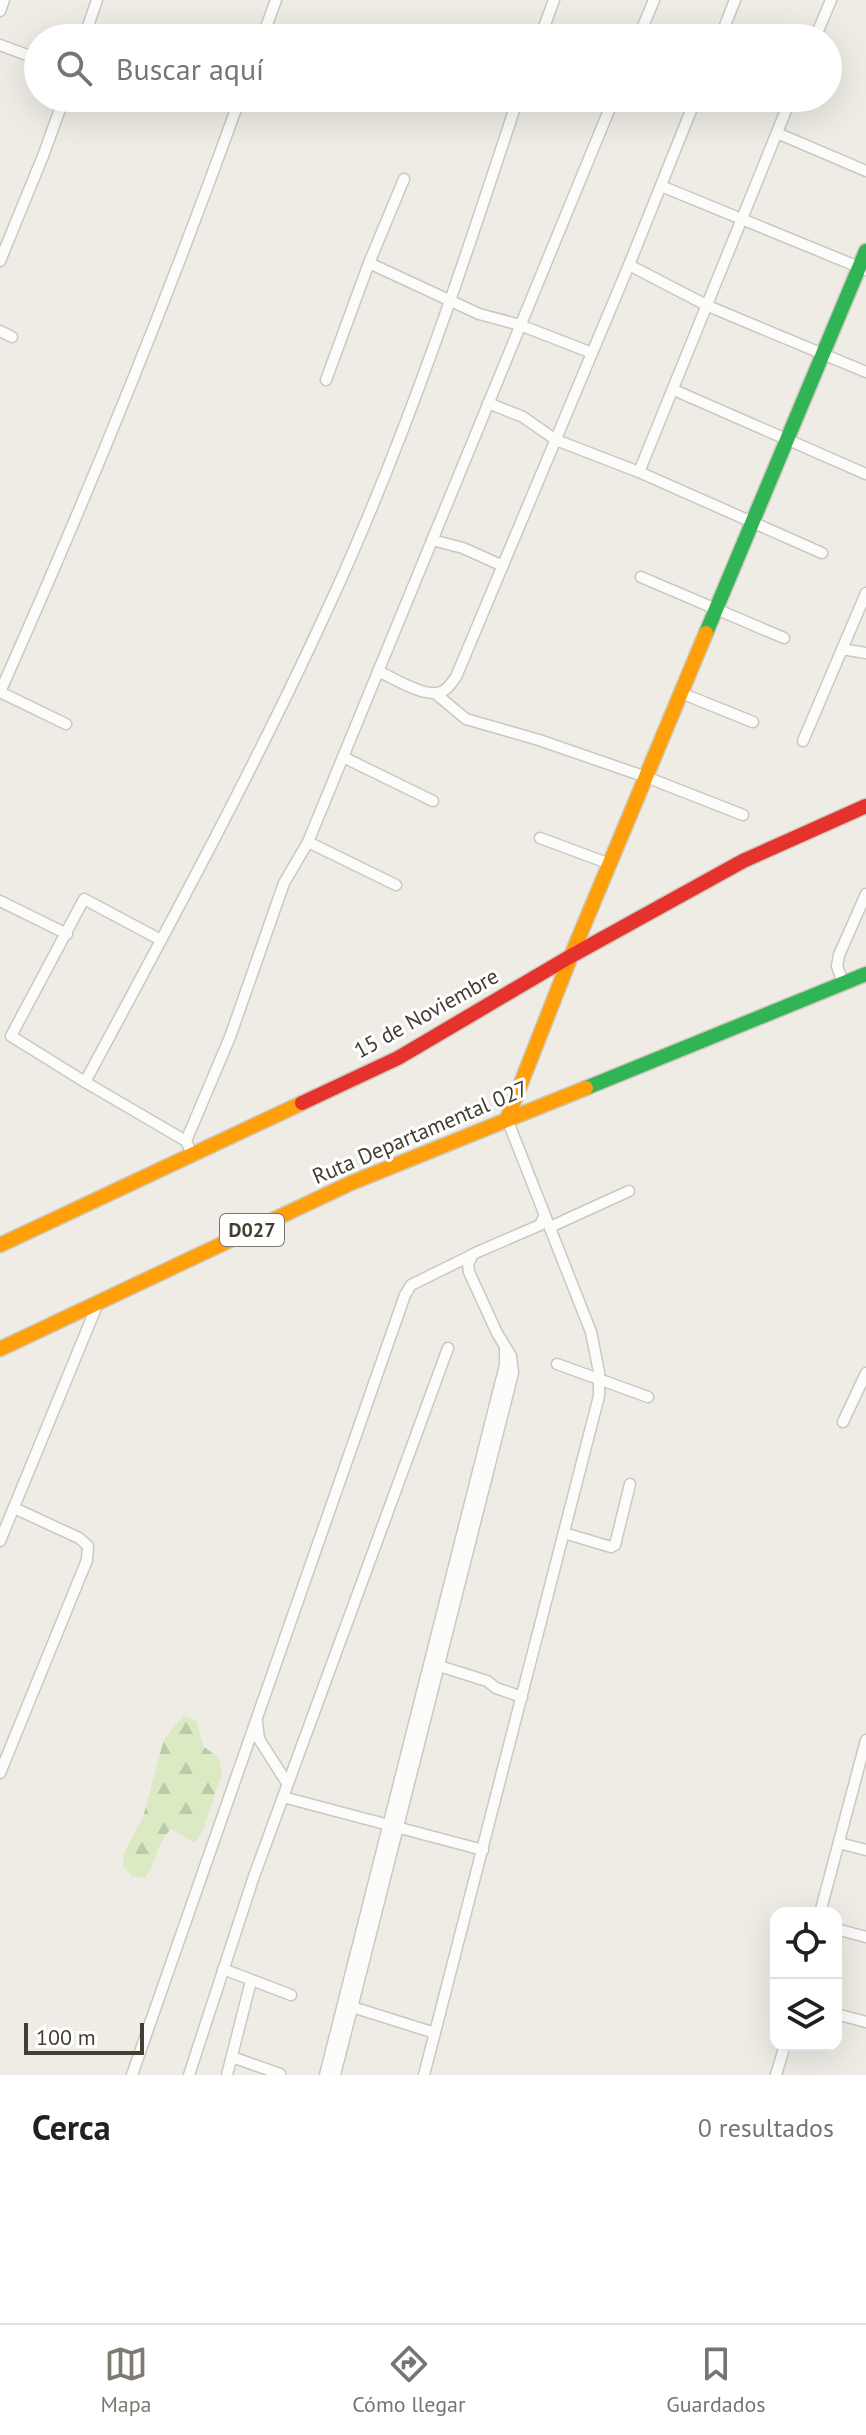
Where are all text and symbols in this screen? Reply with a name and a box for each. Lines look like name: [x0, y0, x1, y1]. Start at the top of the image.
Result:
search box: [24, 24, 842, 112]
icon: search: [52, 46, 96, 90]
text: Buscar aquí: [116, 49, 264, 88]
street label: 15 de Noviembre: [349, 962, 503, 1064]
street label: Ruta Departamental 027: [308, 1074, 532, 1190]
road number: D027: [220, 1214, 284, 1246]
map controls: [770, 1907, 842, 2051]
button: locate: [770, 1907, 842, 1979]
button: layers: [770, 1979, 842, 2051]
scale bar: [24, 2019, 144, 2055]
text: 100 m: [36, 2023, 96, 2051]
text: Cerca: [32, 2105, 111, 2149]
text: 0 resultados: [698, 2111, 834, 2144]
tab: Mapa: [100, 2342, 152, 2418]
tab: Cómo llegar: [352, 2342, 465, 2418]
tab: Guardados: [666, 2342, 766, 2418]

